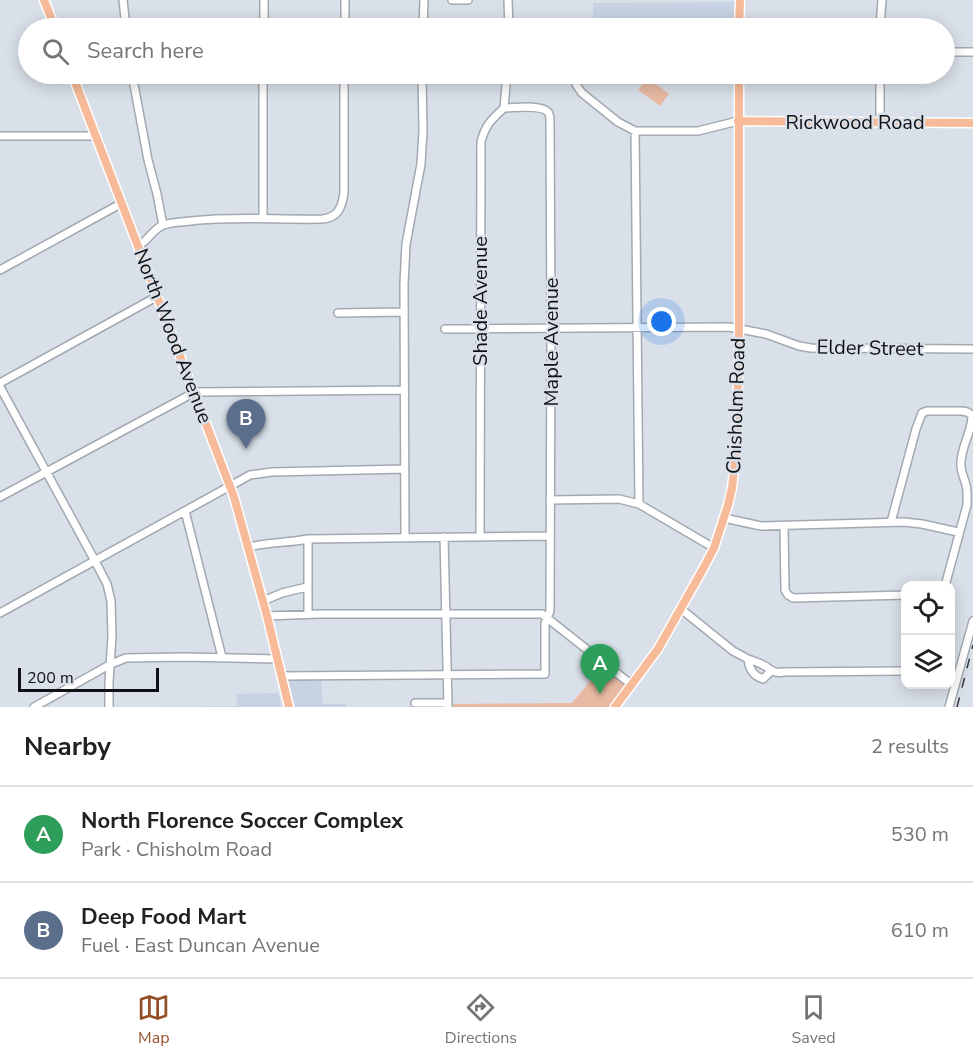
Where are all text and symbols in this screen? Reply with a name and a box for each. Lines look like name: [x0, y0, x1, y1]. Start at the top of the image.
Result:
search box: [18, 18, 955, 84]
icon: search: [39, 35, 72, 68]
text: Search here: [87, 36, 204, 66]
street label: Rickwood Road: [785, 109, 925, 136]
street label: Shade Avenue: [467, 236, 494, 366]
street label: North Wood Avenue: [127, 245, 219, 427]
street label: Maple Avenue: [538, 277, 565, 407]
your location: [647, 307, 676, 336]
street label: Elder Street: [816, 334, 925, 362]
street label: Chisholm Road: [720, 337, 752, 475]
pin: B: [226, 400, 266, 449]
map controls: [901, 581, 955, 689]
button: locate: [901, 581, 955, 635]
button: layers: [901, 635, 955, 689]
pin: A: [580, 644, 620, 694]
scale bar: [18, 665, 159, 692]
text: 200 m: [27, 667, 74, 689]
text: Nearby: [24, 729, 111, 764]
text: 2 results: [871, 733, 949, 760]
text: North Florence Soccer Complex: [81, 806, 403, 836]
text: A: [36, 821, 51, 848]
text: 530 m: [891, 821, 949, 848]
text: Park · Chisholm Road: [81, 836, 272, 863]
text: Deep Food Mart: [81, 902, 246, 932]
text: B: [37, 917, 50, 944]
text: 610 m: [891, 917, 949, 944]
text: Fuel · East Duncan Avenue: [81, 932, 320, 959]
tab: Map: [137, 991, 170, 1049]
tab: Directions: [445, 991, 517, 1049]
tab: Saved: [792, 991, 836, 1049]

